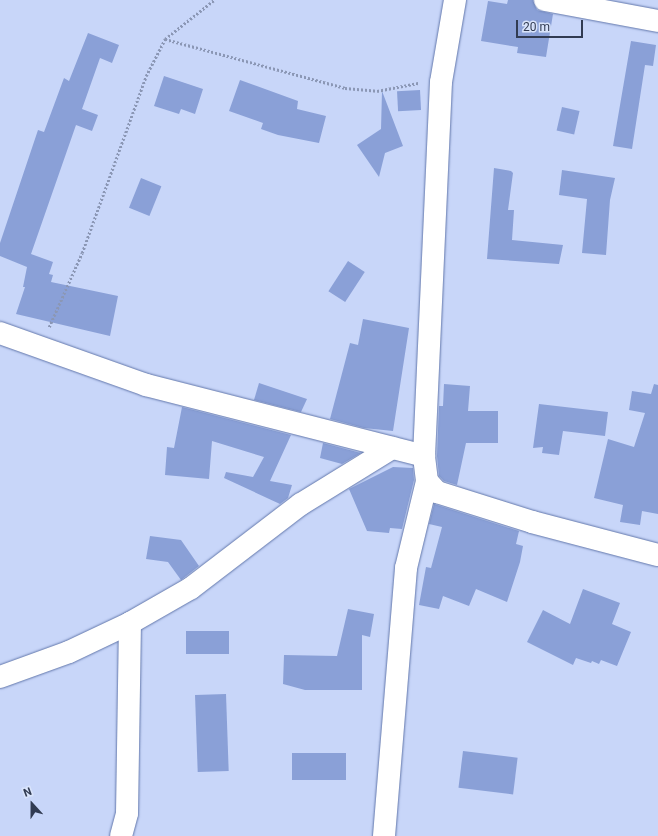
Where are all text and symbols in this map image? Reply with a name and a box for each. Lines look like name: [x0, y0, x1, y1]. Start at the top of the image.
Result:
scale bar: [518, 12, 585, 38]
text: 20 m: [523, 20, 550, 34]
north arrow: [12, 784, 52, 824]
text: N: [22, 785, 33, 800]

